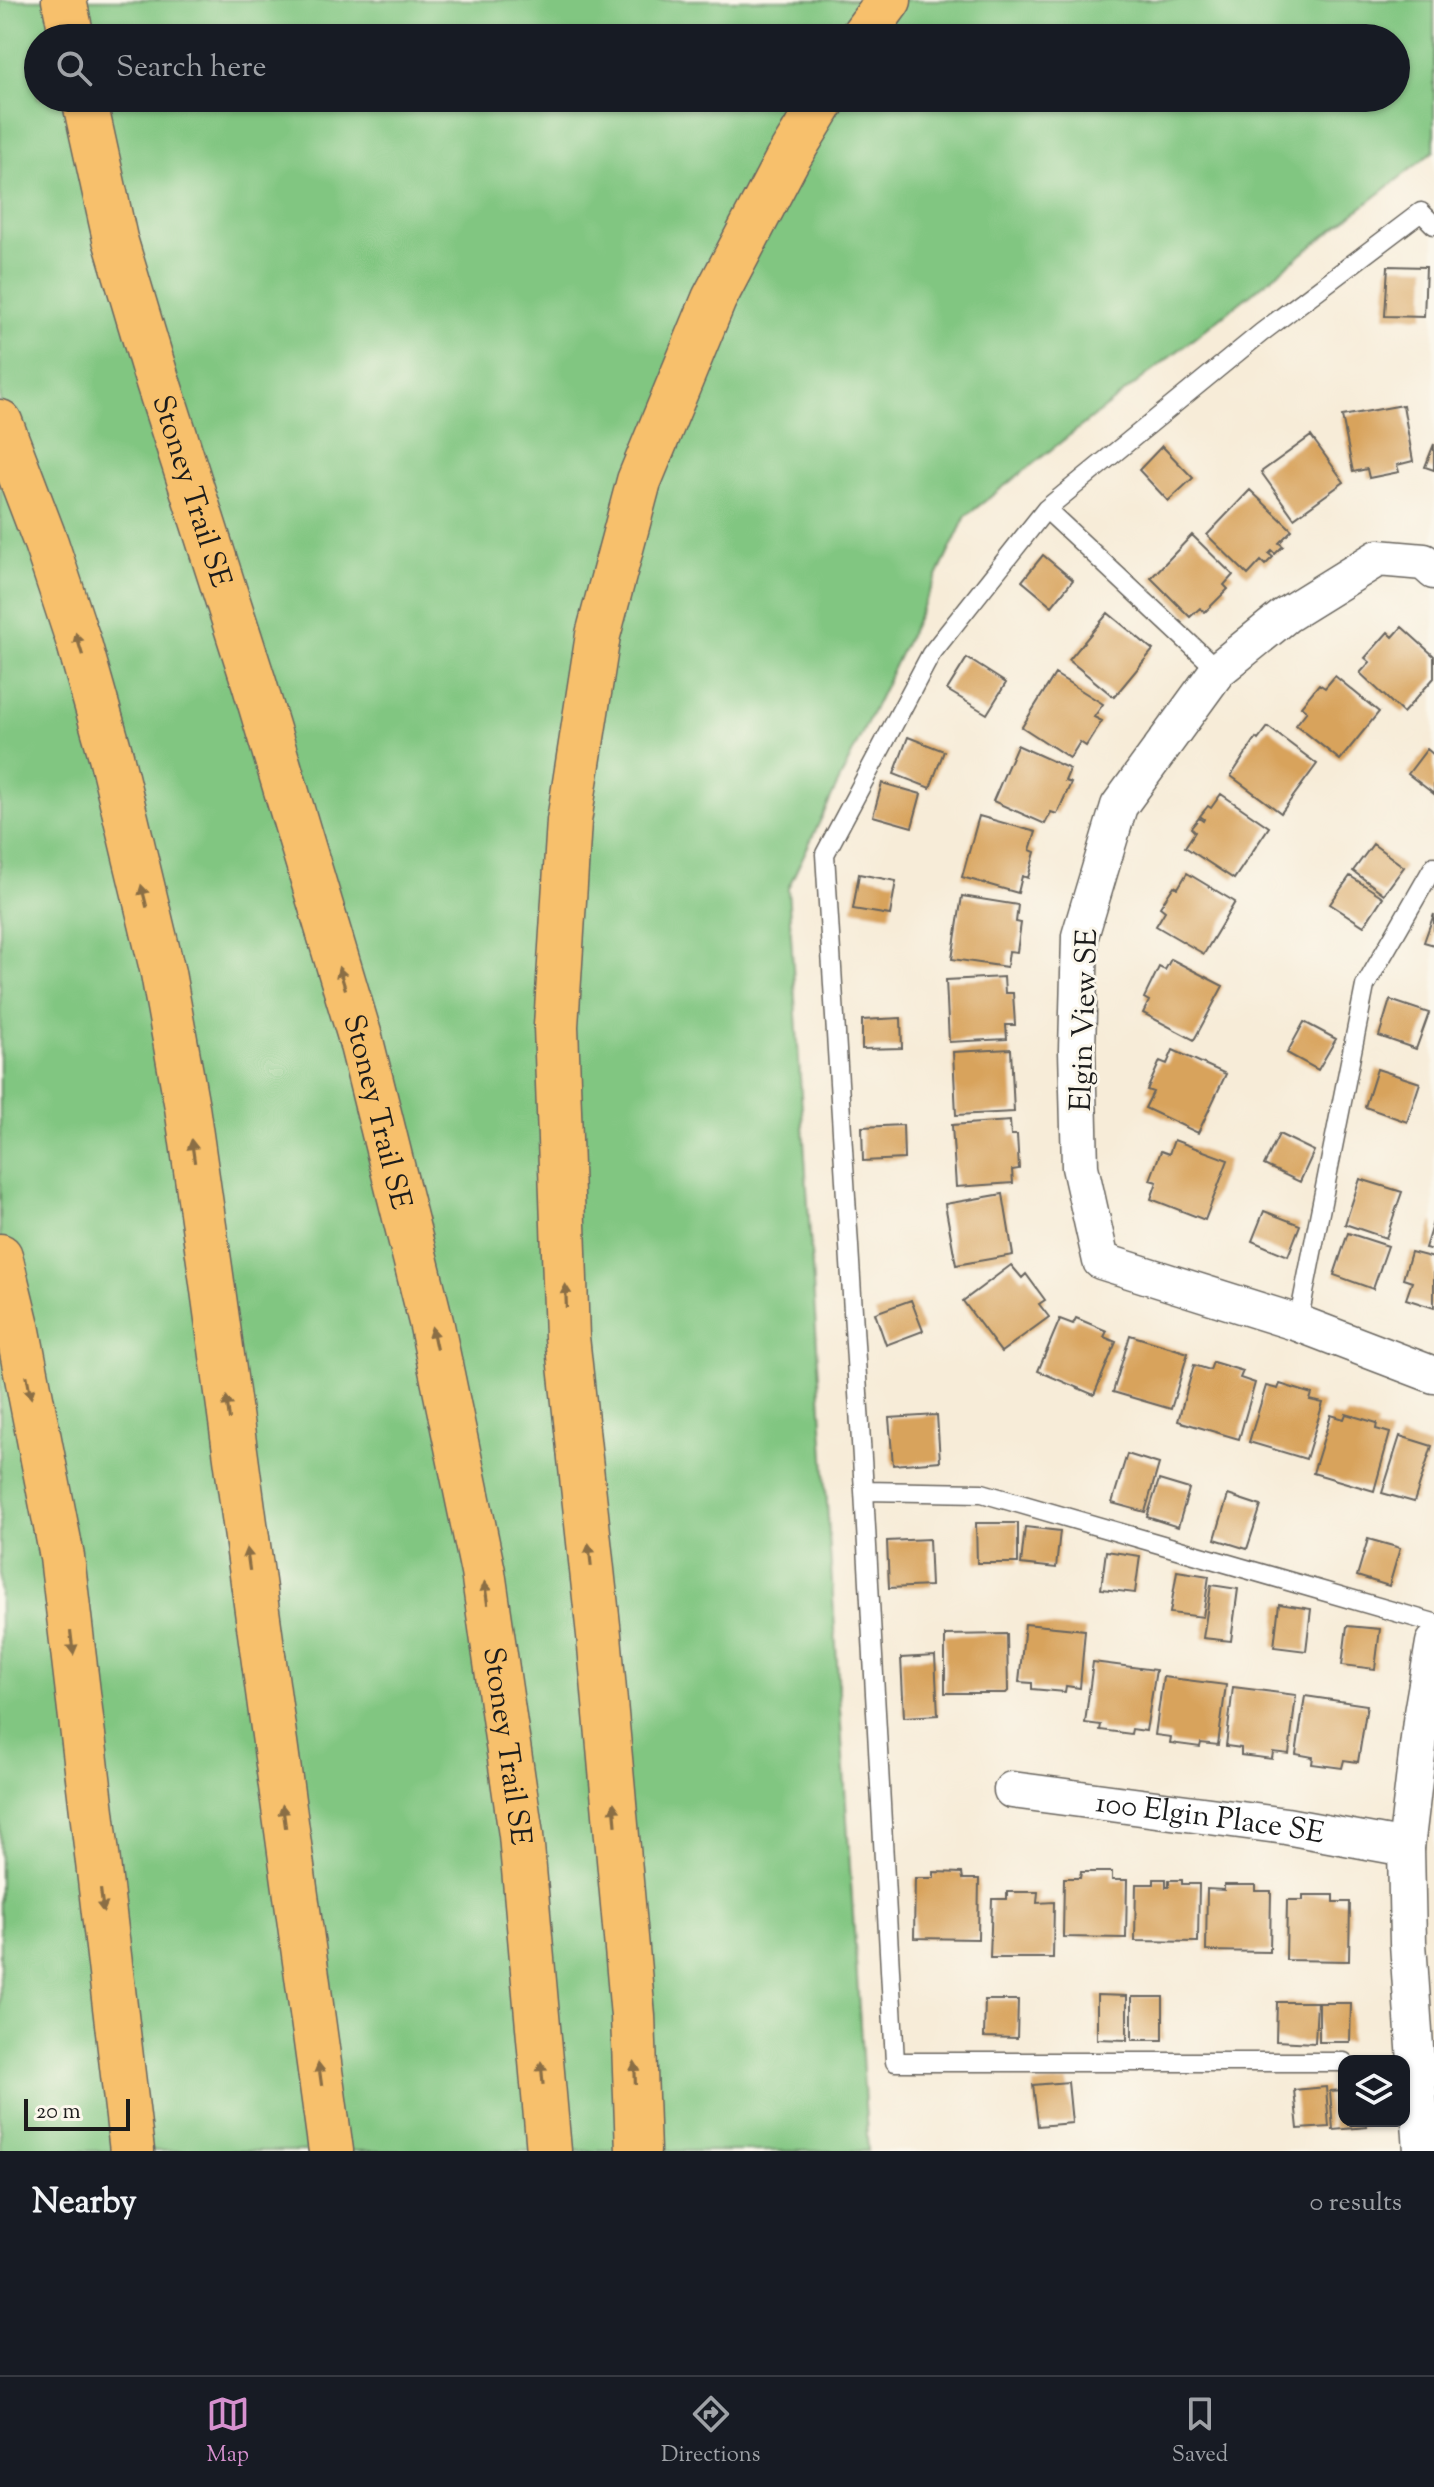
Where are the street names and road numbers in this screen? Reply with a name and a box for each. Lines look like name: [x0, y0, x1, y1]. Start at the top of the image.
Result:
street label: Stoney Trail SE: [139, 390, 241, 593]
street label: Elgin View SE: [1061, 928, 1110, 1112]
street label: Stoney Trail SE: [330, 1009, 421, 1214]
street label: Stoney Trail SE: [470, 1644, 541, 1847]
street label: 100 Elgin Place SE: [1093, 1782, 1328, 1857]

